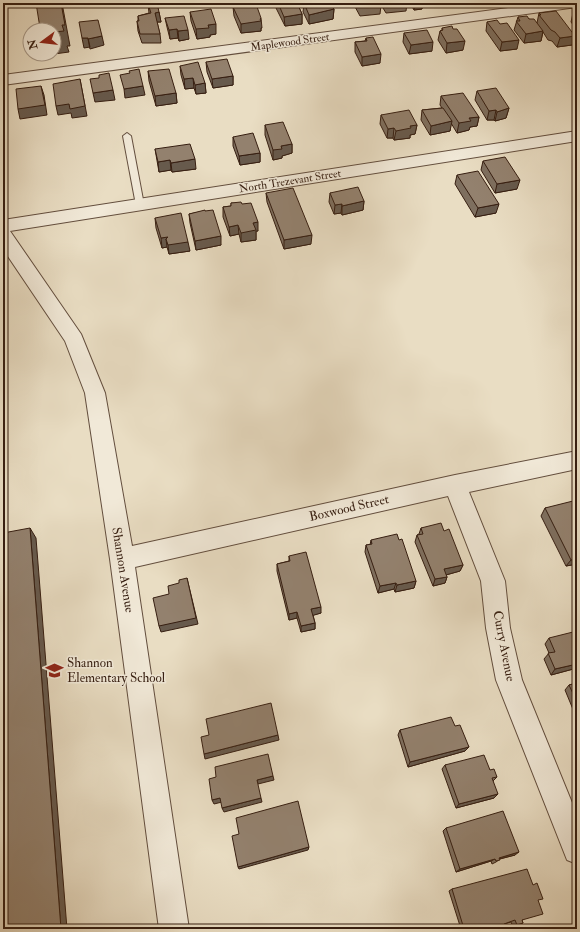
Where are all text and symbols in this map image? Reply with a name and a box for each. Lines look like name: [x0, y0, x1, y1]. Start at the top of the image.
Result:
north arrow: [22, 22, 62, 62]
street label: Maplewood Street: [250, 30, 331, 55]
text: N: [25, 37, 41, 52]
street label: North Trezevant Street: [238, 166, 343, 196]
street label: Boxwood Street: [308, 491, 390, 525]
street label: Shannon Avenue: [108, 526, 138, 614]
street label: Curry Avenue: [488, 609, 519, 684]
place label: Shannon Elementary School: [67, 655, 166, 687]
school or university icon: Shannon Elementary School: [44, 660, 64, 680]

